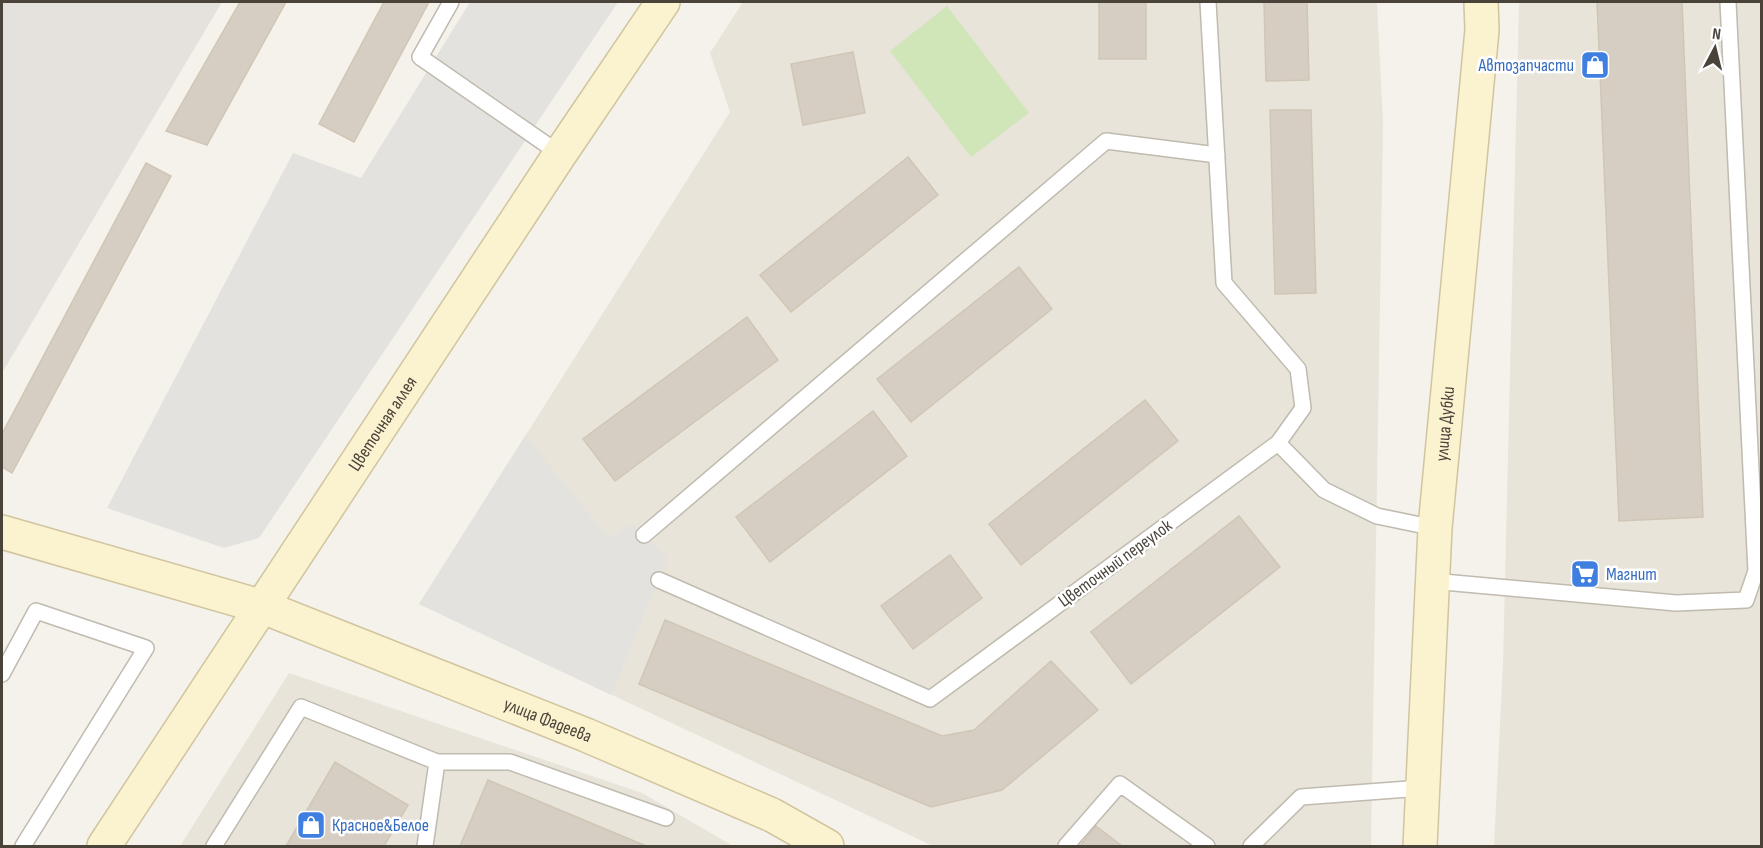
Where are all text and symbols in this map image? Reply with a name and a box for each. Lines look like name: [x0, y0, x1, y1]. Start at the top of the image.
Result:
north arrow: [1685, 18, 1745, 78]
text: N: [1711, 25, 1722, 45]
shop icon: Автозапчасти: [1579, 49, 1611, 81]
place label: Автозапчасти: [1478, 55, 1574, 76]
street label: Цветочная аллея: [344, 373, 422, 475]
street label: улица Дубки: [1431, 385, 1459, 462]
street label: Цветочный переулок: [1054, 515, 1176, 612]
supermarket icon: Магнит: [1569, 558, 1601, 590]
place label: Магнит: [1606, 564, 1657, 585]
street label: улица Фадеева: [501, 694, 595, 747]
shop icon: Красное&Белое: [295, 809, 327, 841]
place label: Красное&Белое: [332, 815, 429, 836]

